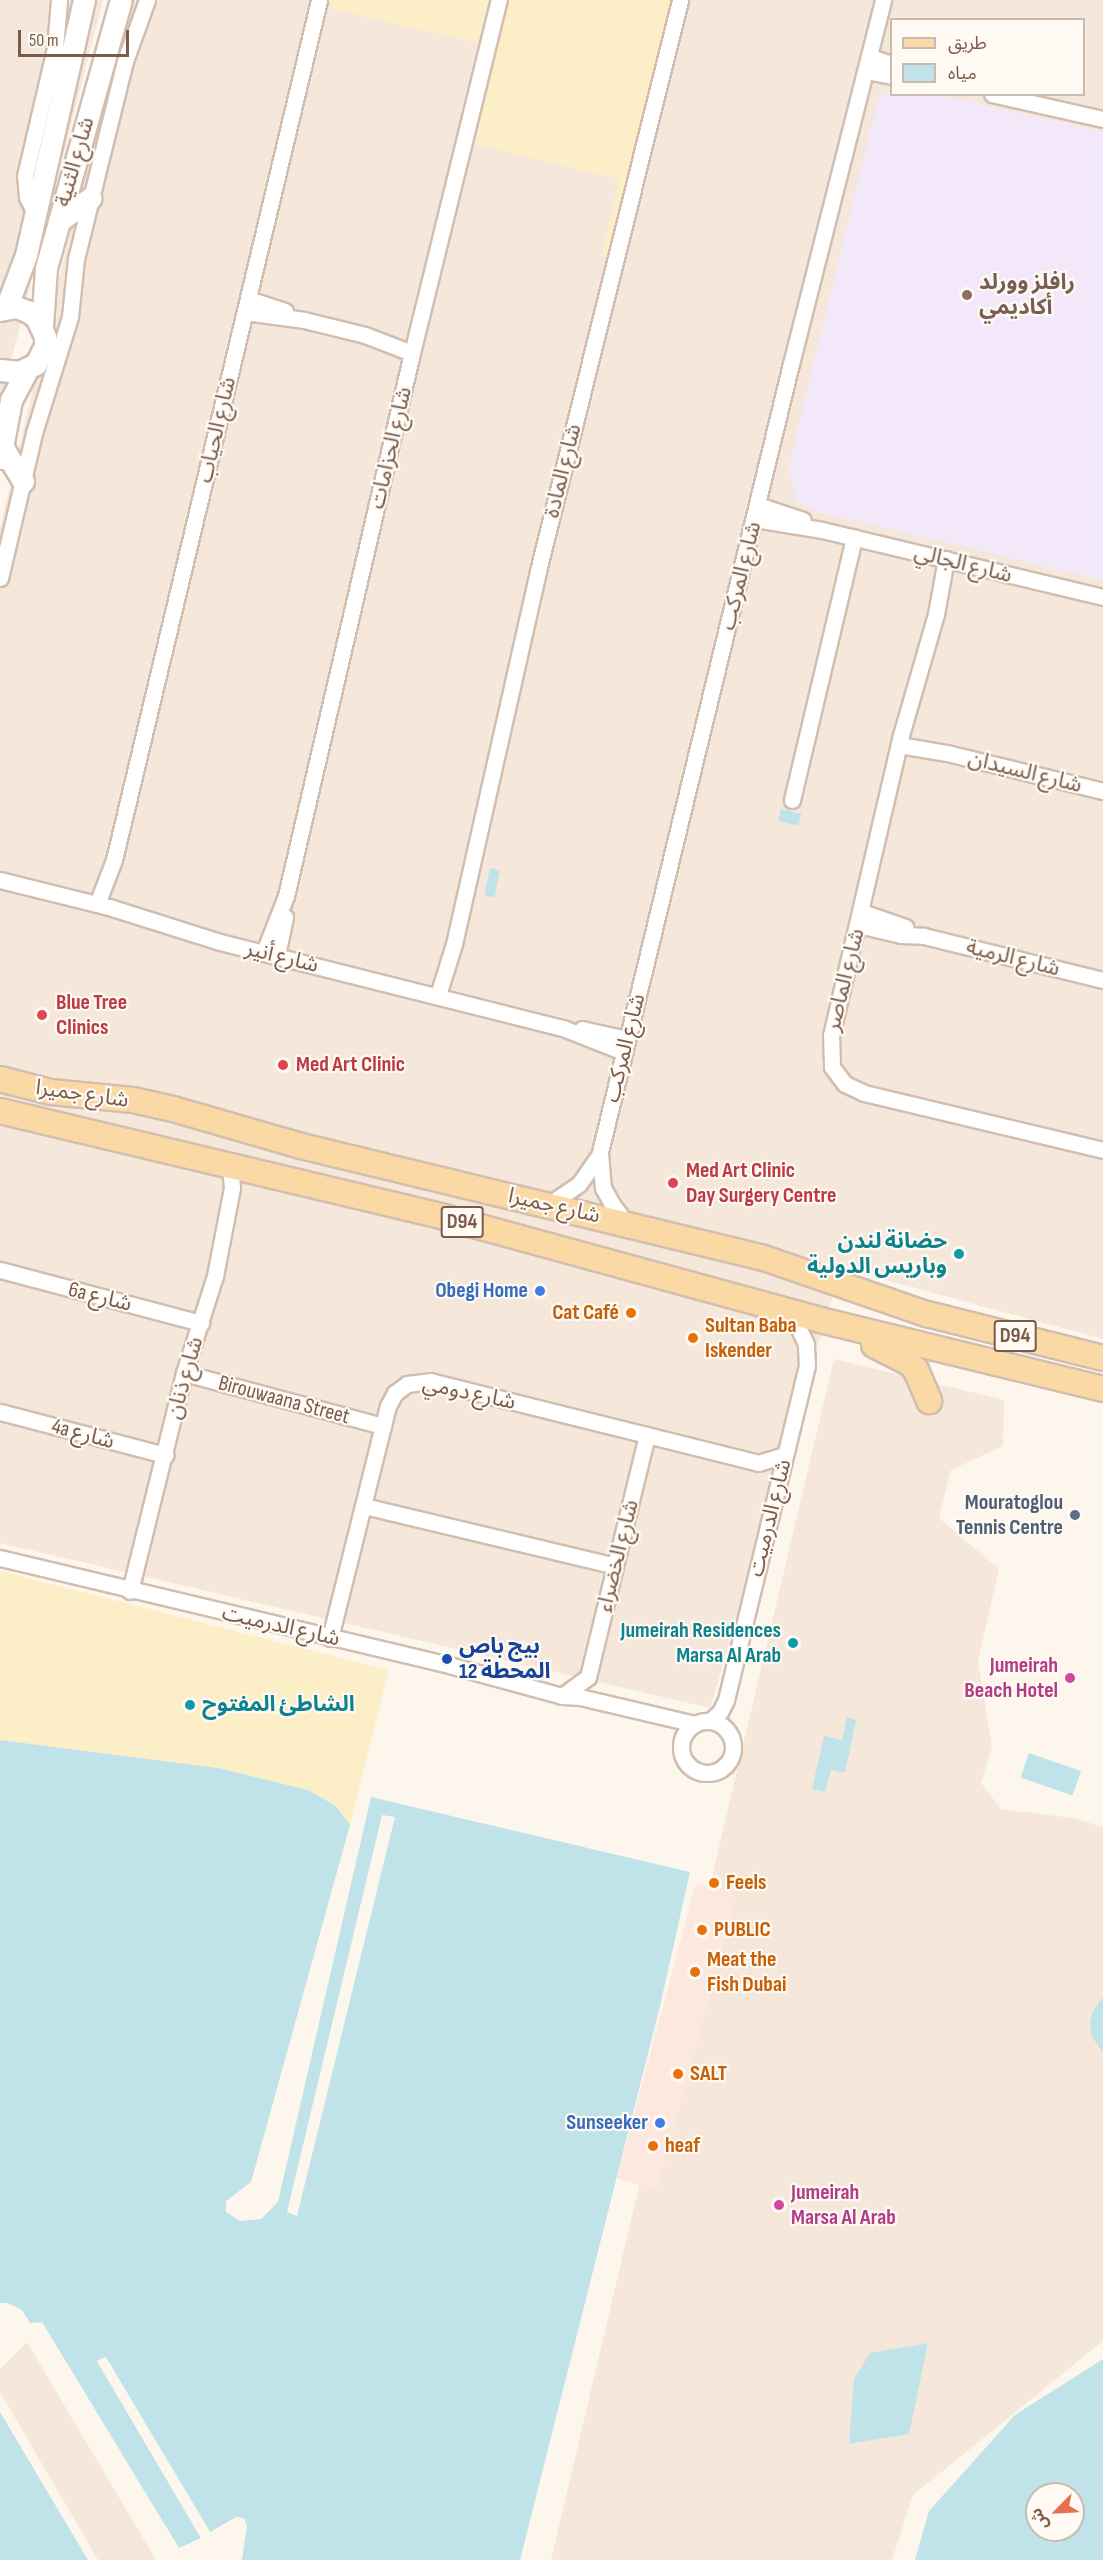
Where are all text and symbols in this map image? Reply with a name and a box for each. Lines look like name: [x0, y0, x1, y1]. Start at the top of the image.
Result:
scale bar: [21, 18, 132, 56]
legend: [890, 18, 1085, 96]
text: 50 m: [29, 30, 59, 51]
text: طريق: [948, 33, 987, 54]
text: مياه: [948, 63, 977, 84]
street label: شارع الثنية: [50, 114, 100, 210]
place label: رافلز وورلد أكاديمي: [979, 269, 1075, 320]
marker: رافلز وورلد أكاديمي: [960, 288, 974, 302]
street label: شارع الحياب: [192, 375, 242, 485]
street label: شارع الحزامات: [364, 384, 418, 512]
street label: شارع المادة: [539, 421, 587, 521]
street label: شارع المركب: [715, 519, 767, 633]
street label: شارع الجالي: [911, 539, 1015, 589]
street label: شارع السيدان: [965, 745, 1085, 799]
street label: شارع الماصر: [819, 926, 871, 1034]
street label: شارع الرمية: [963, 934, 1063, 982]
street label: شارع أنير: [243, 935, 321, 979]
place label: Blue Tree Clinics: [56, 989, 127, 1040]
street label: شارع المركب: [599, 991, 651, 1105]
marker: Blue Tree Clinics: [33, 1006, 51, 1024]
place label: Med Art Clinic: [296, 1052, 405, 1078]
marker: Med Art Clinic: [274, 1056, 292, 1074]
street label: شارع جميرا: [34, 1074, 130, 1114]
place label: Med Art Clinic Day Surgery Centre: [686, 1157, 836, 1208]
marker: Med Art Clinic Day Surgery Centre: [664, 1174, 682, 1192]
street label: شارع جميرا: [505, 1183, 603, 1229]
road number: D94: [440, 1204, 484, 1240]
place label: حضانة لندن وباريس الدولية: [807, 1228, 947, 1280]
marker: حضانة لندن وباريس الدولية: [952, 1247, 966, 1261]
street label: 6a شارع: [66, 1276, 134, 1318]
place label: Obegi Home: [435, 1278, 528, 1304]
marker: Obegi Home: [533, 1284, 547, 1298]
place label: Cat Café: [552, 1300, 619, 1326]
marker: Cat Café: [624, 1306, 638, 1320]
place label: Sultan Baba Iskender: [705, 1312, 797, 1364]
road number: D94: [992, 1318, 1038, 1354]
marker: Sultan Baba Iskender: [686, 1331, 700, 1345]
street label: شارع ذنان: [161, 1334, 209, 1422]
street label: Birouwaana Street: [215, 1370, 353, 1430]
street label: شارع دومي: [420, 1370, 518, 1416]
street label: 4a شارع: [49, 1413, 117, 1455]
street label: شارع الدرميت: [743, 1457, 797, 1579]
place label: Mouratoglou Tennis Centre: [956, 1489, 1063, 1540]
street label: شارع الخضراء: [591, 1497, 645, 1615]
marker: Mouratoglou Tennis Centre: [1068, 1508, 1082, 1522]
street label: شارع الدرميت: [220, 1600, 342, 1652]
place label: Jumeirah Residences Marsa Al Arab: [621, 1617, 781, 1669]
place label: بيج باص المحطة 12: [459, 1633, 551, 1684]
marker: Jumeirah Residences Marsa Al Arab: [786, 1636, 800, 1650]
marker: بيج باص المحطة 12: [440, 1652, 454, 1666]
place label: Jumeirah Beach Hotel: [964, 1652, 1058, 1704]
marker: Jumeirah Beach Hotel: [1063, 1671, 1077, 1685]
place label: الشاطئ المفتوح: [202, 1692, 355, 1718]
marker: الشاطئ المفتوح: [183, 1698, 197, 1712]
place label: Feels: [726, 1870, 766, 1896]
marker: Feels: [707, 1876, 721, 1890]
place label: PUBLIC: [714, 1917, 771, 1943]
marker: PUBLIC: [695, 1923, 709, 1937]
place label: Meat the Fish Dubai: [707, 1946, 786, 1998]
marker: Meat the Fish Dubai: [688, 1965, 702, 1979]
place label: SALT: [690, 2061, 727, 2087]
marker: SALT: [671, 2067, 685, 2081]
place label: Sunseeker: [566, 2110, 648, 2136]
marker: Sunseeker: [653, 2116, 667, 2130]
place label: heaf: [665, 2133, 700, 2159]
marker: heaf: [646, 2139, 660, 2153]
place label: Jumeirah Marsa Al Arab: [791, 2179, 896, 2230]
marker: Jumeirah Marsa Al Arab: [772, 2198, 786, 2212]
north arrow: [1025, 2482, 1085, 2542]
text: ش: [1027, 2505, 1053, 2533]

